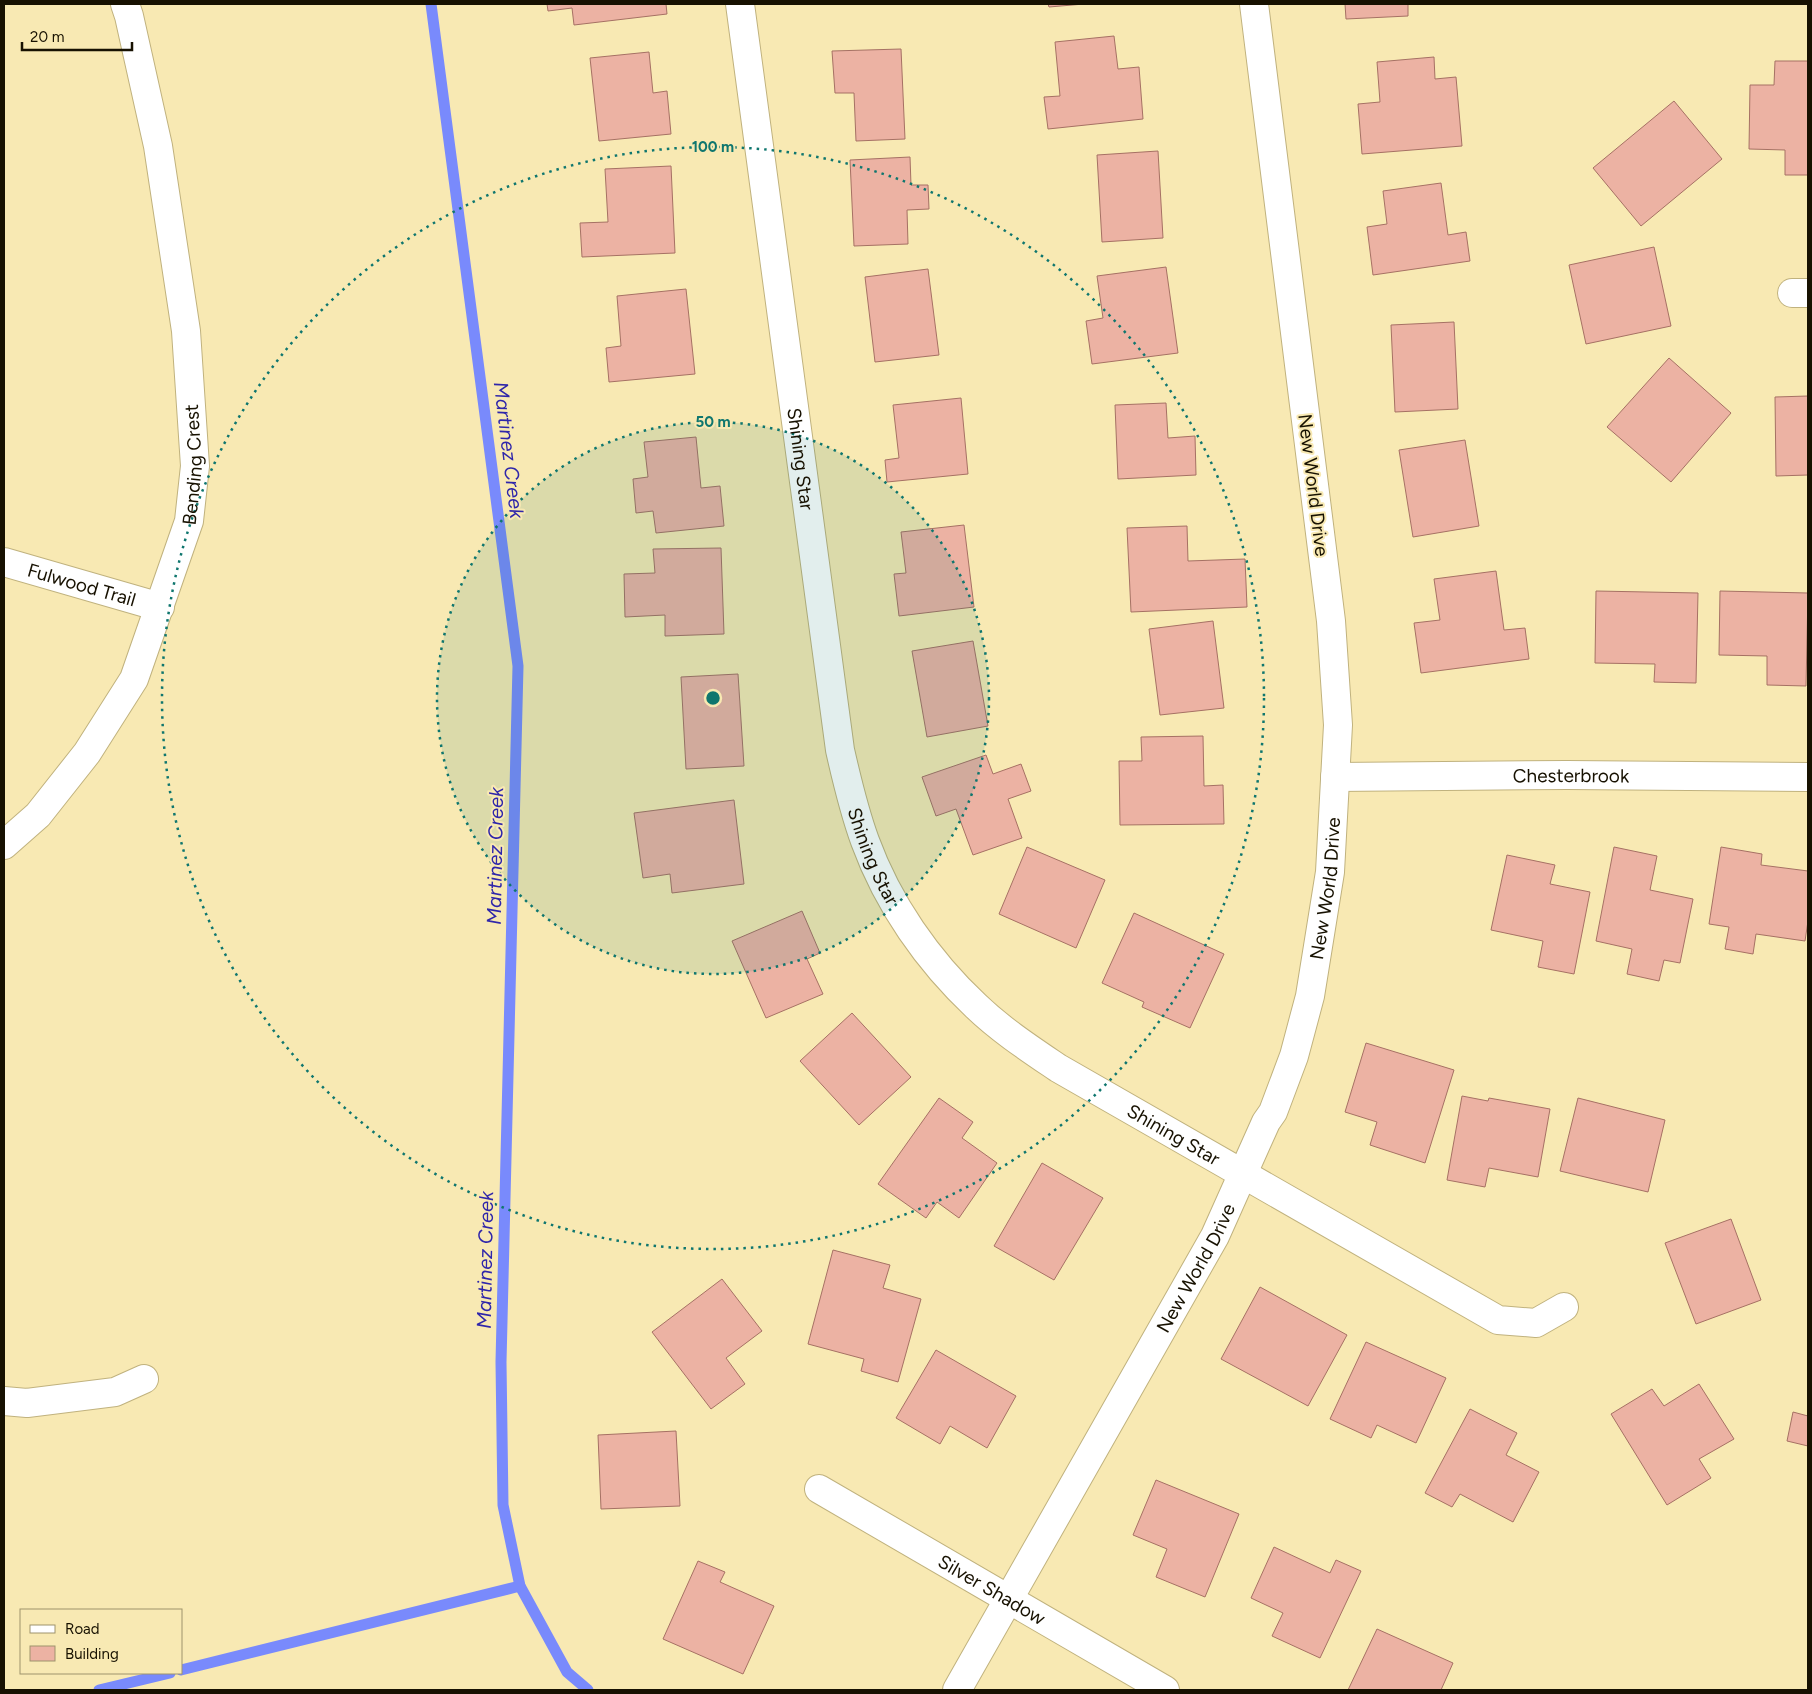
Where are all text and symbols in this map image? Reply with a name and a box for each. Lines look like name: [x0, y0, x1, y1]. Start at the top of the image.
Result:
scale bar: [22, 20, 132, 52]
text: 20 m: [30, 28, 64, 46]
text: 100 m: [692, 138, 734, 156]
water label: Martinez Creek: [489, 380, 529, 521]
street label: Bending Crest: [178, 403, 207, 526]
street label: Shining Star: [782, 406, 819, 512]
text: 50 m: [695, 413, 731, 431]
street label: New World Drive: [1293, 413, 1334, 558]
street label: Fulwood Trail: [25, 558, 139, 611]
centre of rings: [704, 689, 722, 707]
street label: Chesterbrook: [1513, 764, 1630, 788]
water label: Martinez Creek: [482, 786, 508, 925]
street label: Shining Star: [843, 805, 904, 909]
street label: New World Drive: [1305, 817, 1345, 961]
street label: Shining Star: [1123, 1099, 1224, 1171]
water label: Martinez Creek: [472, 1190, 498, 1329]
street label: New World Drive: [1152, 1200, 1240, 1337]
street label: Silver Shadow: [934, 1550, 1050, 1630]
legend: [20, 1609, 182, 1674]
text: Road: [65, 1620, 100, 1638]
text: Building: [65, 1645, 119, 1663]

